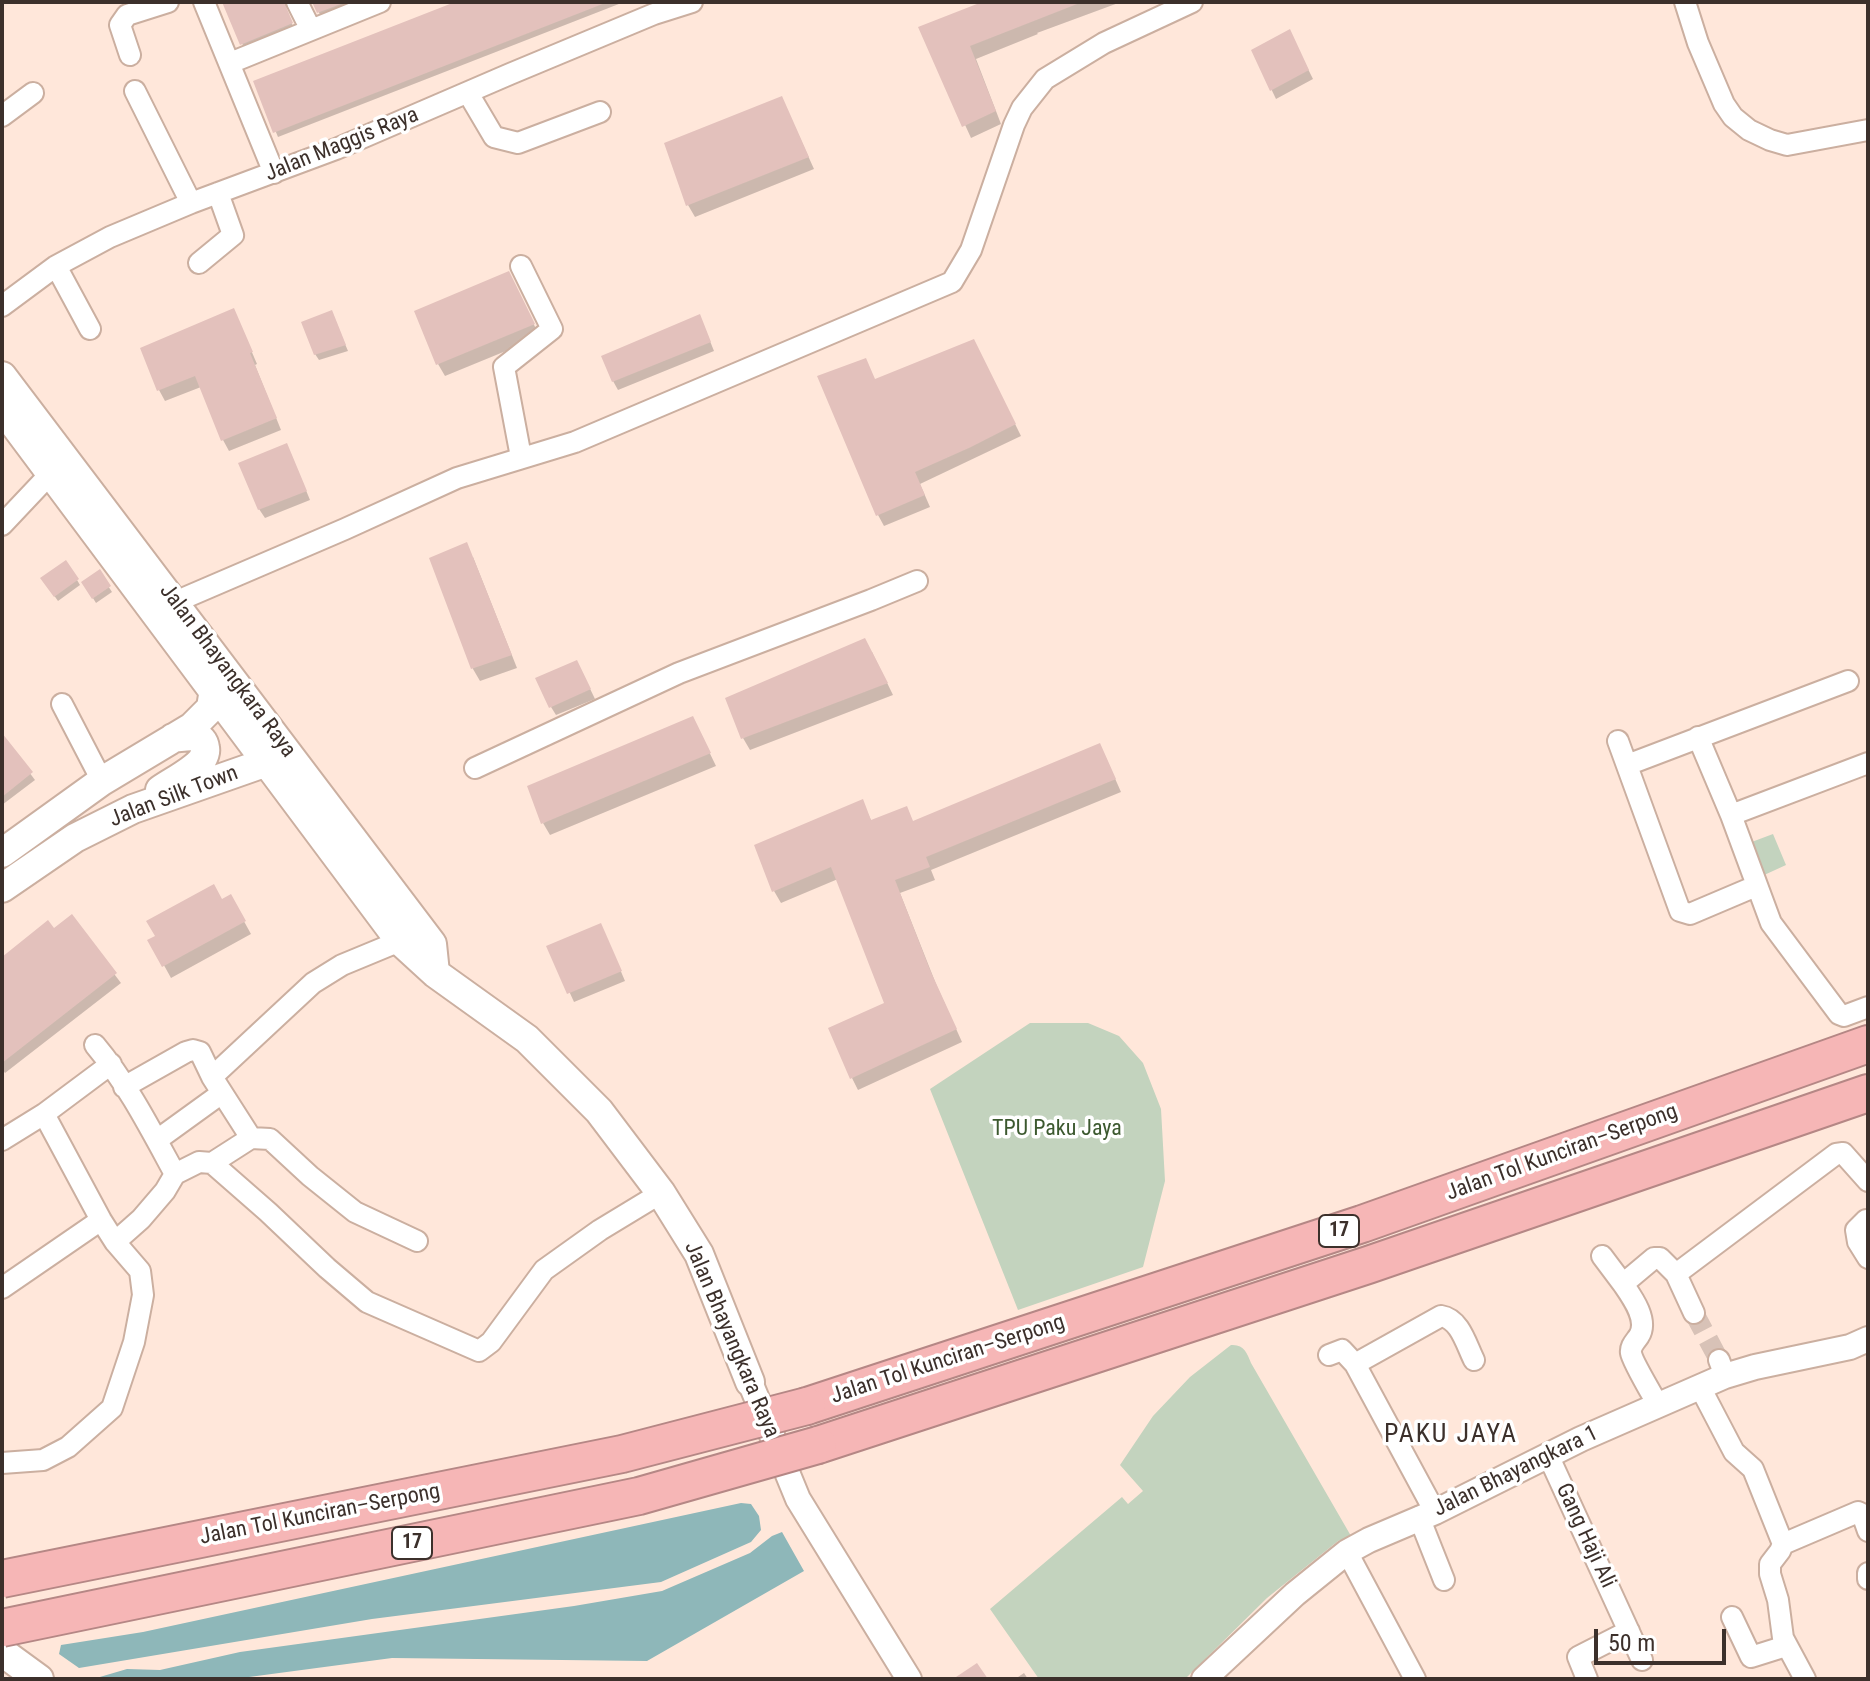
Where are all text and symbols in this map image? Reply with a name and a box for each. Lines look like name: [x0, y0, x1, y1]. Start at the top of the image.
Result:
street label: Jalan Maggis Raya: [261, 102, 423, 188]
street label: Jalan Bhayangkara Raya: [153, 579, 301, 763]
street label: Jalan Silk Town: [106, 760, 242, 834]
street label: Jalan Tol Kunciran–Serpong: [1443, 1099, 1681, 1207]
park label: TPU Paku Jaya: [992, 1116, 1122, 1142]
road number: 17: [1319, 1215, 1359, 1247]
street label: Jalan Bhayangkara Raya: [678, 1238, 784, 1442]
street label: Jalan Tol Kunciran–Serpong: [828, 1310, 1068, 1410]
district label: PAKU JAYA: [1384, 1419, 1518, 1451]
street label: Jalan Bhayangkara 1: [1429, 1421, 1603, 1523]
street label: Jalan Tol Kunciran–Serpong: [198, 1479, 442, 1551]
street label: Gang Haji Ali: [1549, 1480, 1621, 1592]
road number: 17: [392, 1527, 432, 1559]
scale bar: [1598, 1613, 1730, 1663]
text: 50 m: [1608, 1629, 1655, 1657]

